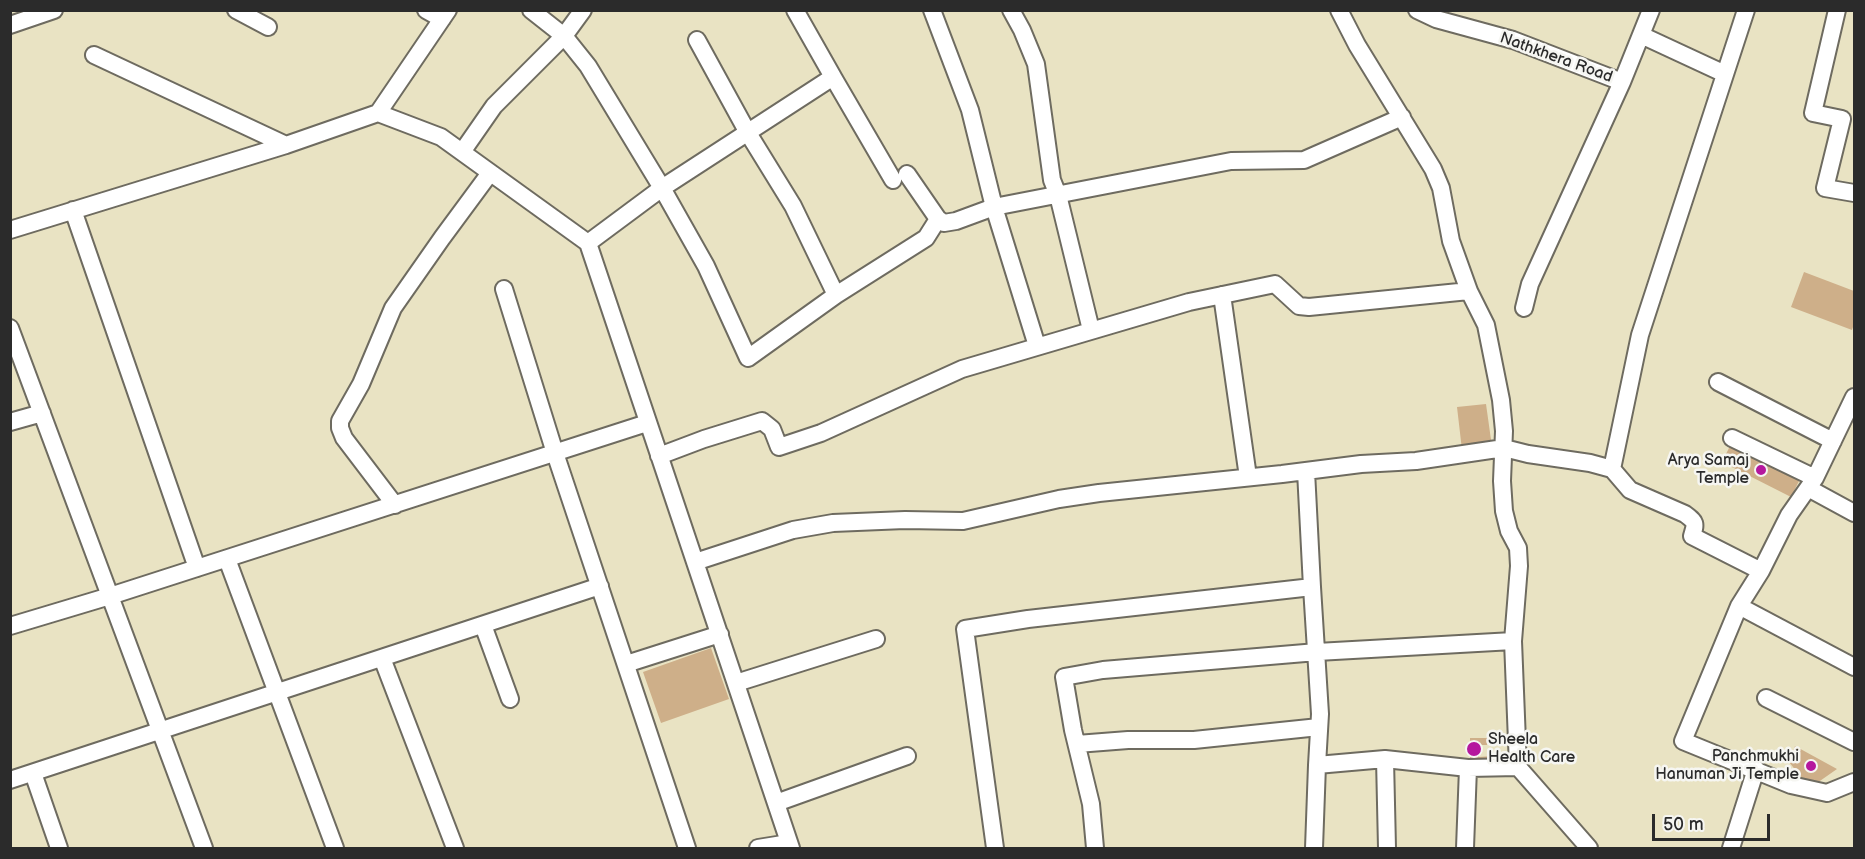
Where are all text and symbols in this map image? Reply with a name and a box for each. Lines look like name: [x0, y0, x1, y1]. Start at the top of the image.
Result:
street label: Nathkhera Road: [1497, 29, 1615, 87]
place label: Arya Samaj Temple: [1668, 451, 1749, 489]
marker: Arya Samaj Temple: [1754, 463, 1768, 477]
place label: Sheela Health Care: [1488, 730, 1575, 768]
marker: Sheela Health Care: [1465, 740, 1483, 758]
place label: Panchmukhi Hanuman Ji Temple: [1655, 747, 1799, 785]
marker: Panchmukhi Hanuman Ji Temple: [1804, 759, 1818, 773]
scale bar: [1655, 802, 1774, 840]
text: 50 m: [1663, 814, 1704, 835]

